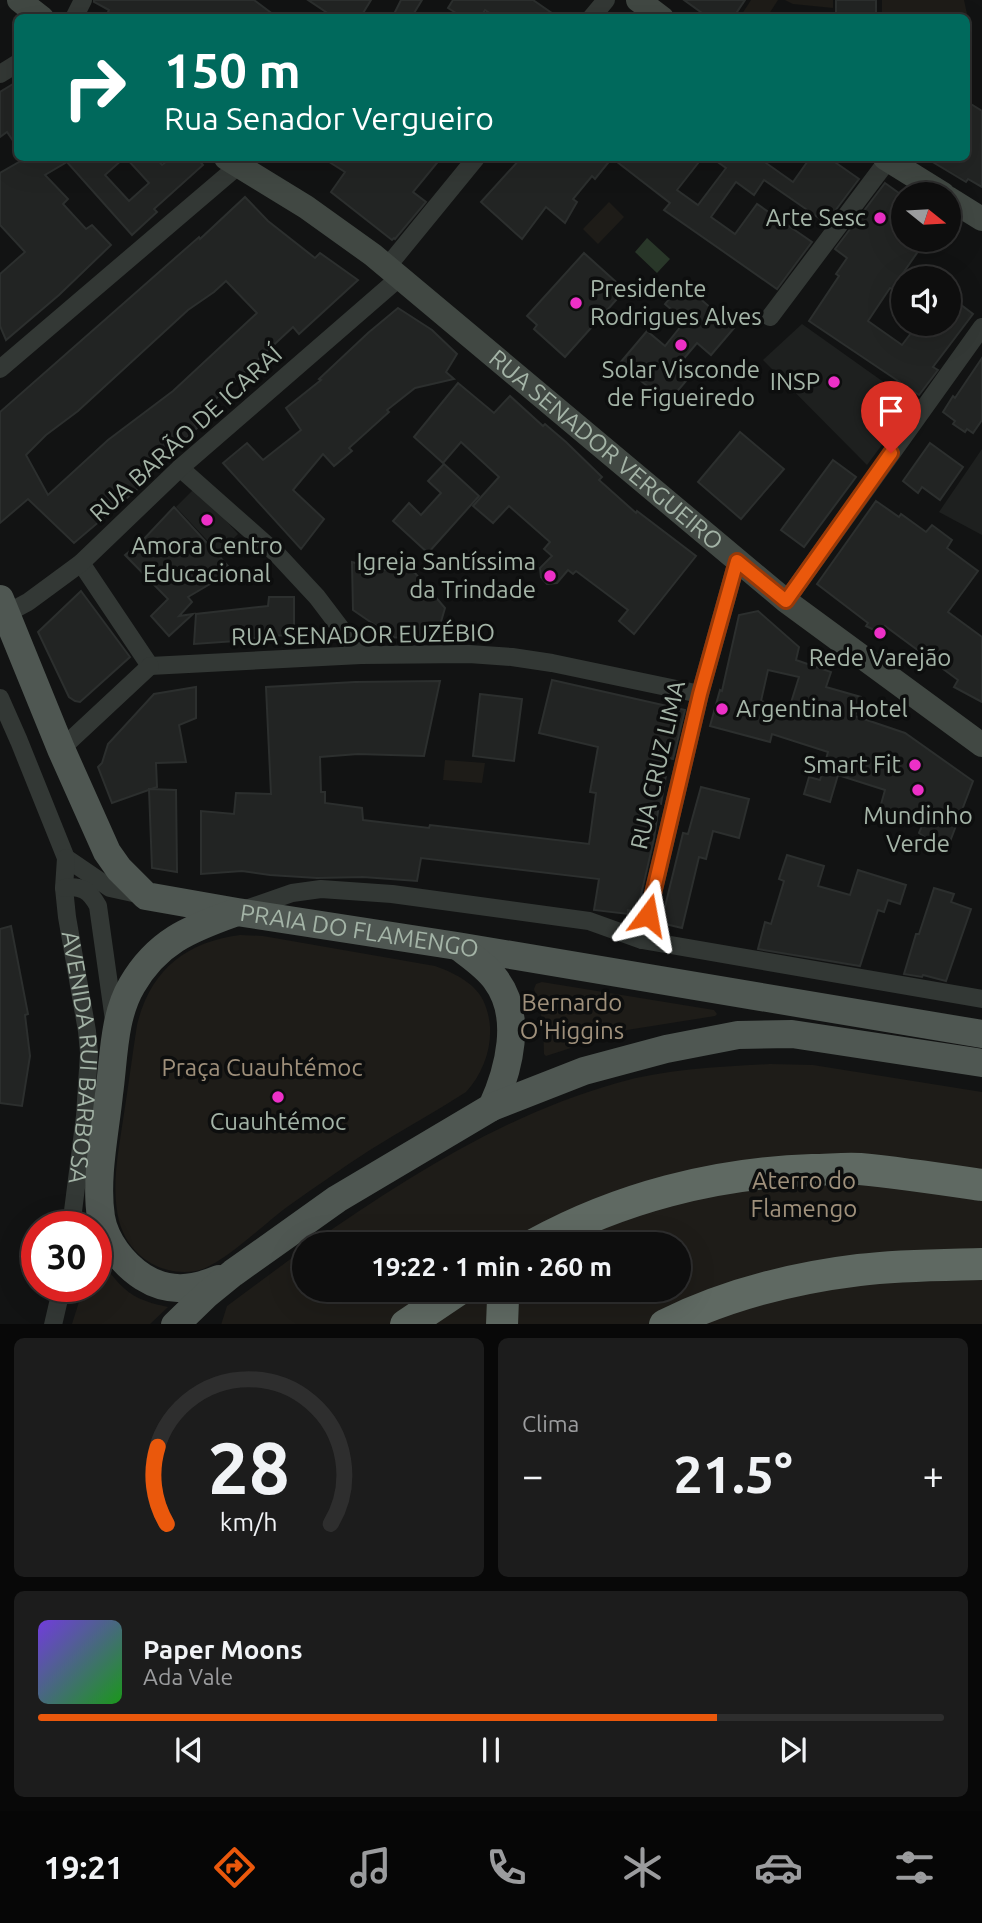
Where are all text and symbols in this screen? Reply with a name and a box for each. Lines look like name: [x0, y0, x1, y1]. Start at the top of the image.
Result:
icon: right: [49, 42, 140, 133]
text: 150 m: [164, 42, 301, 97]
text: Rua Senador Vergueiro: [164, 100, 494, 136]
north arrow: [891, 182, 961, 252]
map controls: [891, 182, 961, 336]
place label: Arte Sesc: [766, 204, 866, 231]
marker: Arte Sesc: [872, 210, 888, 226]
button: sound: [891, 266, 961, 336]
place label: Presidente Rodrigues Alves: [590, 275, 762, 330]
marker: Presidente Rodrigues Alves: [568, 295, 584, 311]
marker: Solar Visconde de Figueiredo: [673, 337, 689, 353]
street label: RUA BARÃO DE ICARAÍ: [84, 339, 288, 527]
street label: RUA SENADOR VERGUEIRO: [484, 344, 728, 555]
place label: Solar Visconde de Figueiredo: [602, 356, 760, 411]
place label: INSP: [770, 368, 820, 395]
marker: INSP: [826, 374, 842, 390]
pin: [861, 381, 921, 453]
icon: arrive: [872, 392, 910, 430]
marker: Amora Centro Educacional: [199, 512, 215, 528]
place label: Amora Centro Educacional: [131, 532, 283, 587]
place label: Igreja Santíssima da Trindade: [356, 548, 536, 603]
marker: Igreja Santíssima da Trindade: [542, 568, 558, 584]
street label: RUA SENADOR EUZÉBIO: [231, 618, 495, 650]
marker: Rede Varejão: [872, 625, 888, 641]
place label: Rede Varejão: [809, 644, 951, 671]
street label: RUA CRUZ LIMA: [625, 677, 690, 852]
place label: Argentina Hotel: [736, 695, 908, 722]
marker: Argentina Hotel: [714, 701, 730, 717]
place label: Smart Fit: [803, 751, 902, 778]
marker: Smart Fit: [907, 757, 923, 773]
marker: Mundinho Verde: [910, 782, 926, 798]
place label: Mundinho Verde: [863, 802, 973, 857]
position arrow: [611, 878, 685, 952]
street label: PRAIA DO FLAMENGO: [238, 899, 481, 962]
street label: AVENIDA RUI BARBOSA: [57, 929, 103, 1186]
park label: Bernardo O'Higgins: [520, 989, 624, 1044]
park label: Praça Cuauhtémoc: [161, 1054, 363, 1081]
marker: Cuauhtémoc: [270, 1089, 286, 1105]
place label: Cuauhtémoc: [210, 1108, 346, 1135]
park label: Aterro do Flamengo: [751, 1167, 857, 1222]
speed limit sign: 30: [21, 1211, 112, 1302]
text: 19:22 · 1 min · 260 m: [371, 1252, 612, 1281]
text: Clima: [522, 1411, 579, 1436]
text: 28: [208, 1426, 290, 1508]
text: 21.5°: [673, 1445, 793, 1503]
text: −: [522, 1454, 543, 1496]
text: +: [923, 1454, 944, 1496]
text: km/h: [220, 1507, 278, 1535]
text: Paper Moons: [143, 1635, 302, 1664]
text: Ada Vale: [143, 1664, 233, 1689]
icon: previous: [170, 1731, 208, 1769]
icon: pause: [472, 1731, 510, 1769]
icon: next: [774, 1731, 812, 1769]
icon: directions: [210, 1843, 259, 1892]
icon: music: [346, 1843, 395, 1892]
icon: phone: [482, 1843, 531, 1892]
icon: climate: [618, 1843, 667, 1892]
icon: car: [754, 1843, 803, 1892]
icon: filters: [890, 1843, 939, 1892]
text: 19:21: [43, 1849, 124, 1885]

